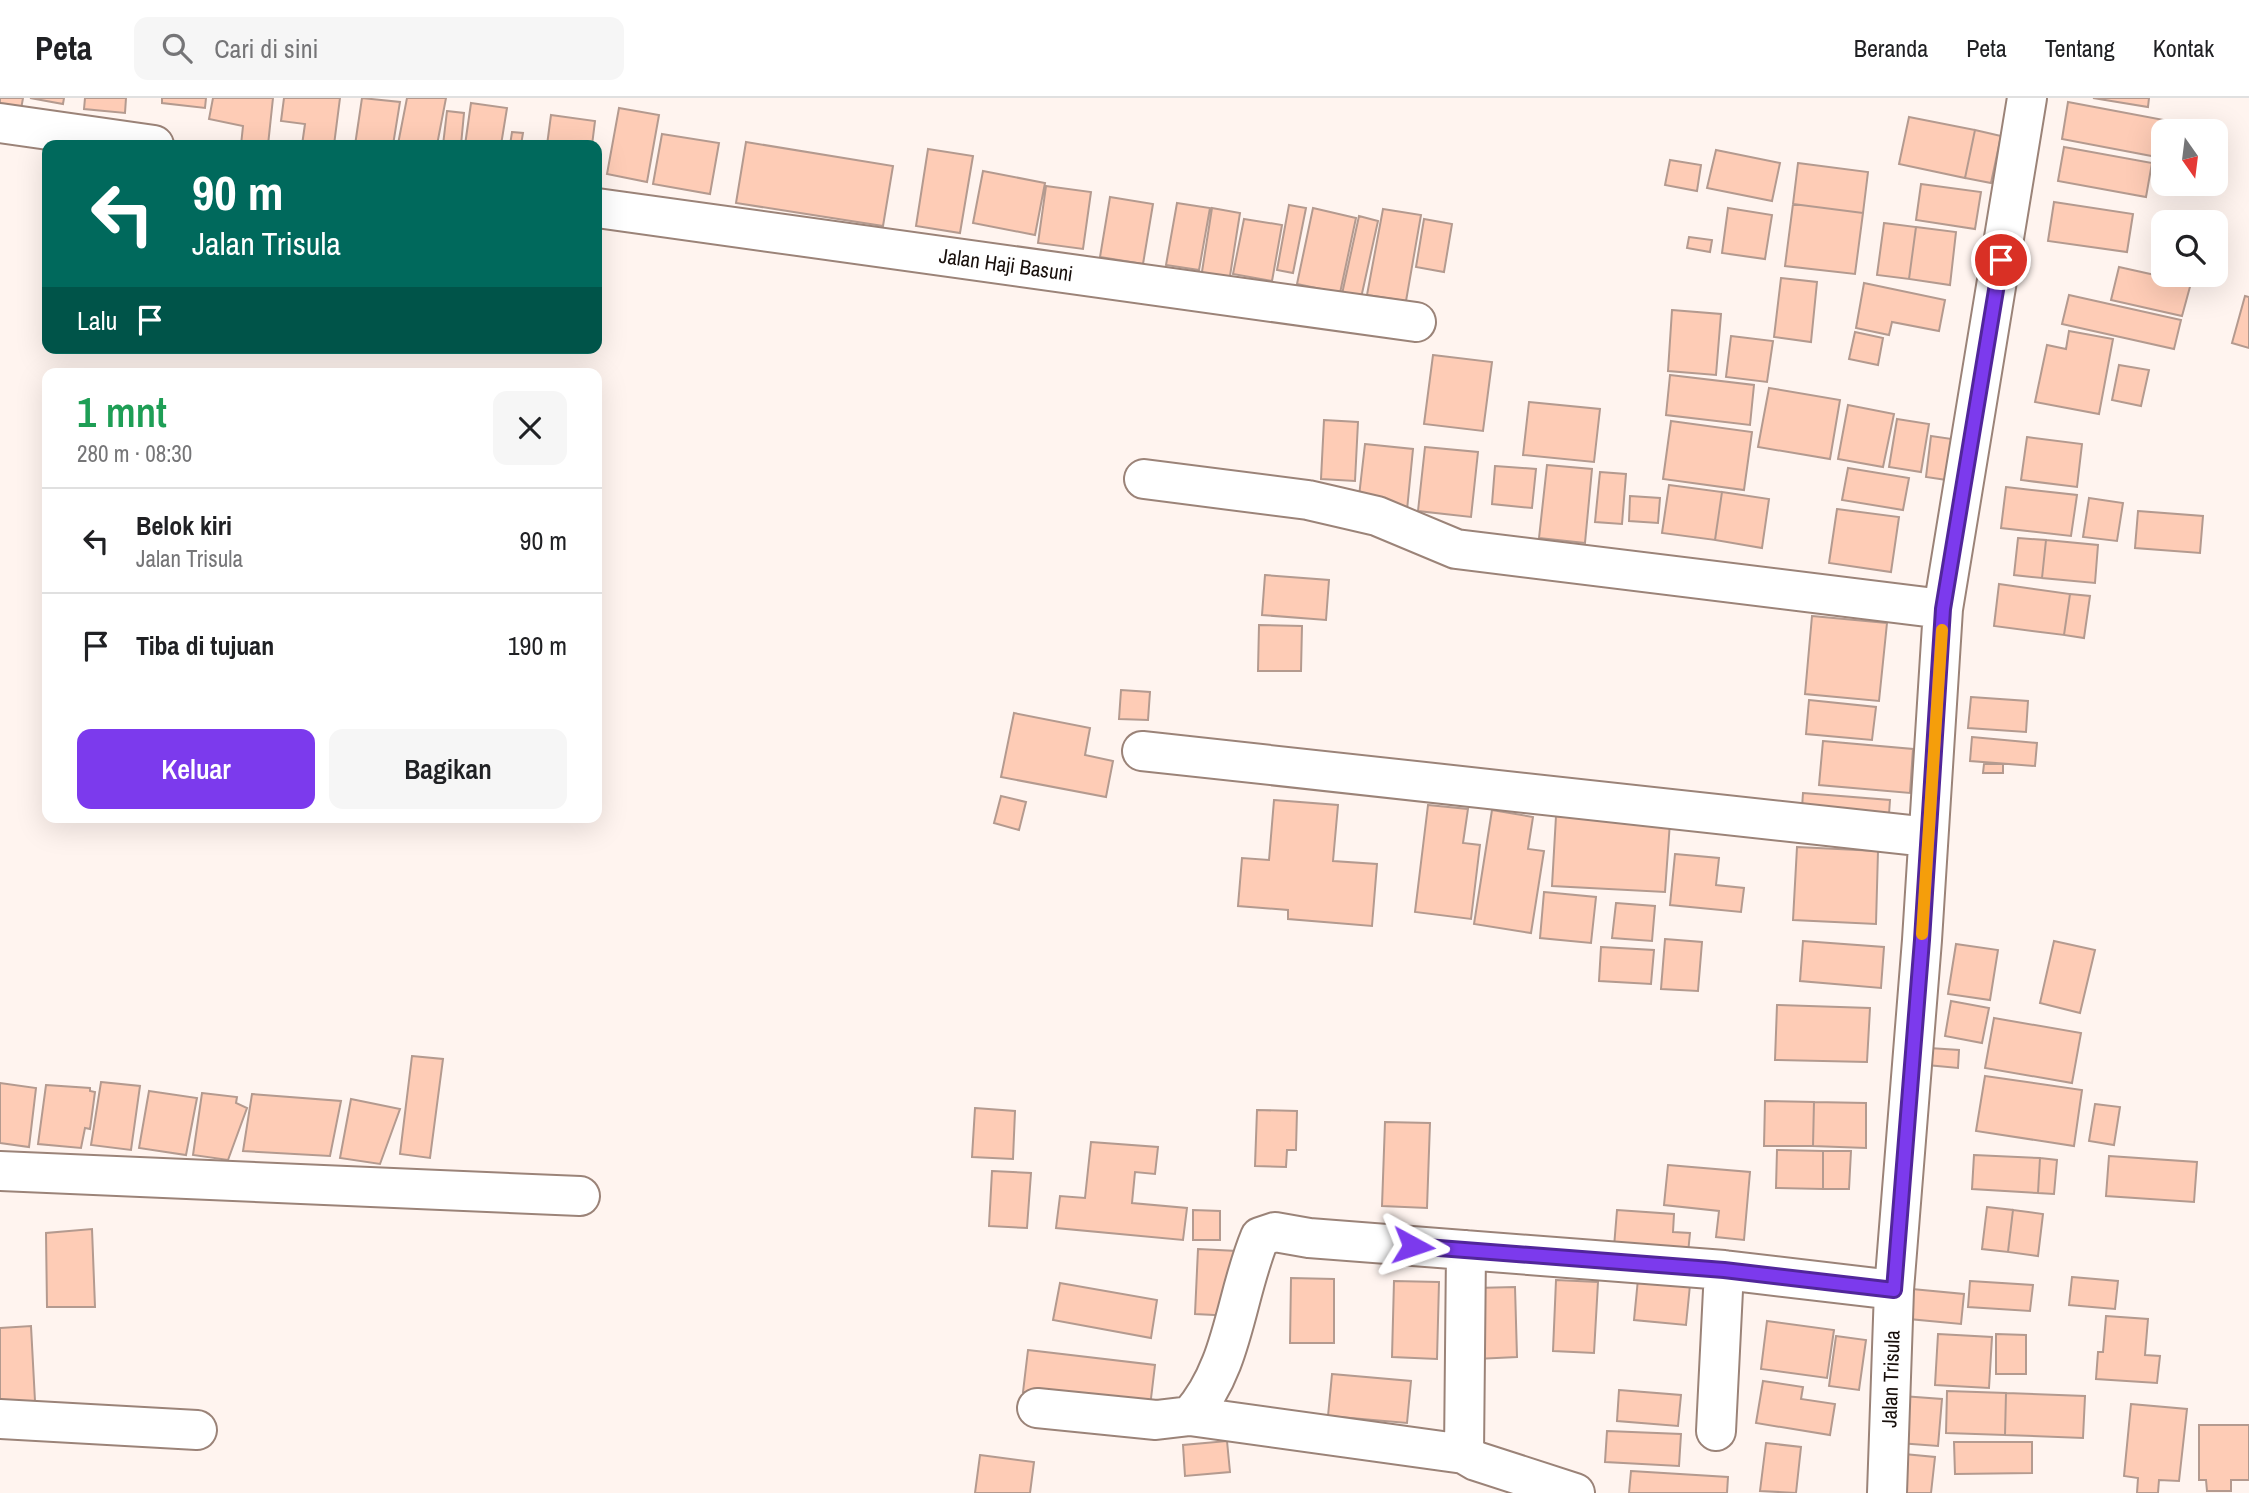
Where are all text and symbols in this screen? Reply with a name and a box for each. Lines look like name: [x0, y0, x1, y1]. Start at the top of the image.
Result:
search box: [134, 17, 624, 80]
text: Peta: [35, 26, 92, 70]
icon: search: [158, 29, 196, 67]
text: Cari di sini: [214, 31, 318, 66]
text: Beranda: [1854, 32, 1928, 64]
text: Peta: [1966, 32, 2007, 64]
text: Tentang: [2045, 32, 2115, 64]
text: Kontak: [2153, 32, 2214, 64]
north arrow: [2151, 119, 2228, 196]
map controls: [2151, 119, 2228, 287]
text: 90 m: [192, 159, 284, 225]
icon: left: [77, 168, 168, 259]
button: search: [2151, 210, 2228, 287]
text: Jalan Trisula: [192, 222, 341, 265]
pin: [1971, 230, 2031, 290]
street label: Jalan Haji Basuni: [937, 241, 1075, 288]
icon: arrive: [1982, 241, 2020, 279]
icon: arrive: [131, 301, 169, 339]
text: Lalu: [77, 303, 117, 338]
text: 1 mnt: [77, 384, 167, 440]
button: close: [493, 391, 567, 465]
text: 280 m · 08:30: [77, 438, 192, 469]
text: Belok kiri: [136, 508, 232, 543]
icon: left: [77, 522, 115, 560]
text: 90 m: [520, 523, 567, 558]
text: Jalan Trisula: [136, 543, 243, 574]
icon: arrive: [77, 627, 115, 665]
text: Tiba di tujuan: [136, 628, 274, 663]
text: 190 m: [508, 628, 567, 663]
button: Keluar: [77, 729, 315, 809]
button: Bagikan: [329, 729, 567, 809]
position arrow: [1376, 1209, 1450, 1283]
street label: Jalan Trisula: [1874, 1329, 1907, 1428]

